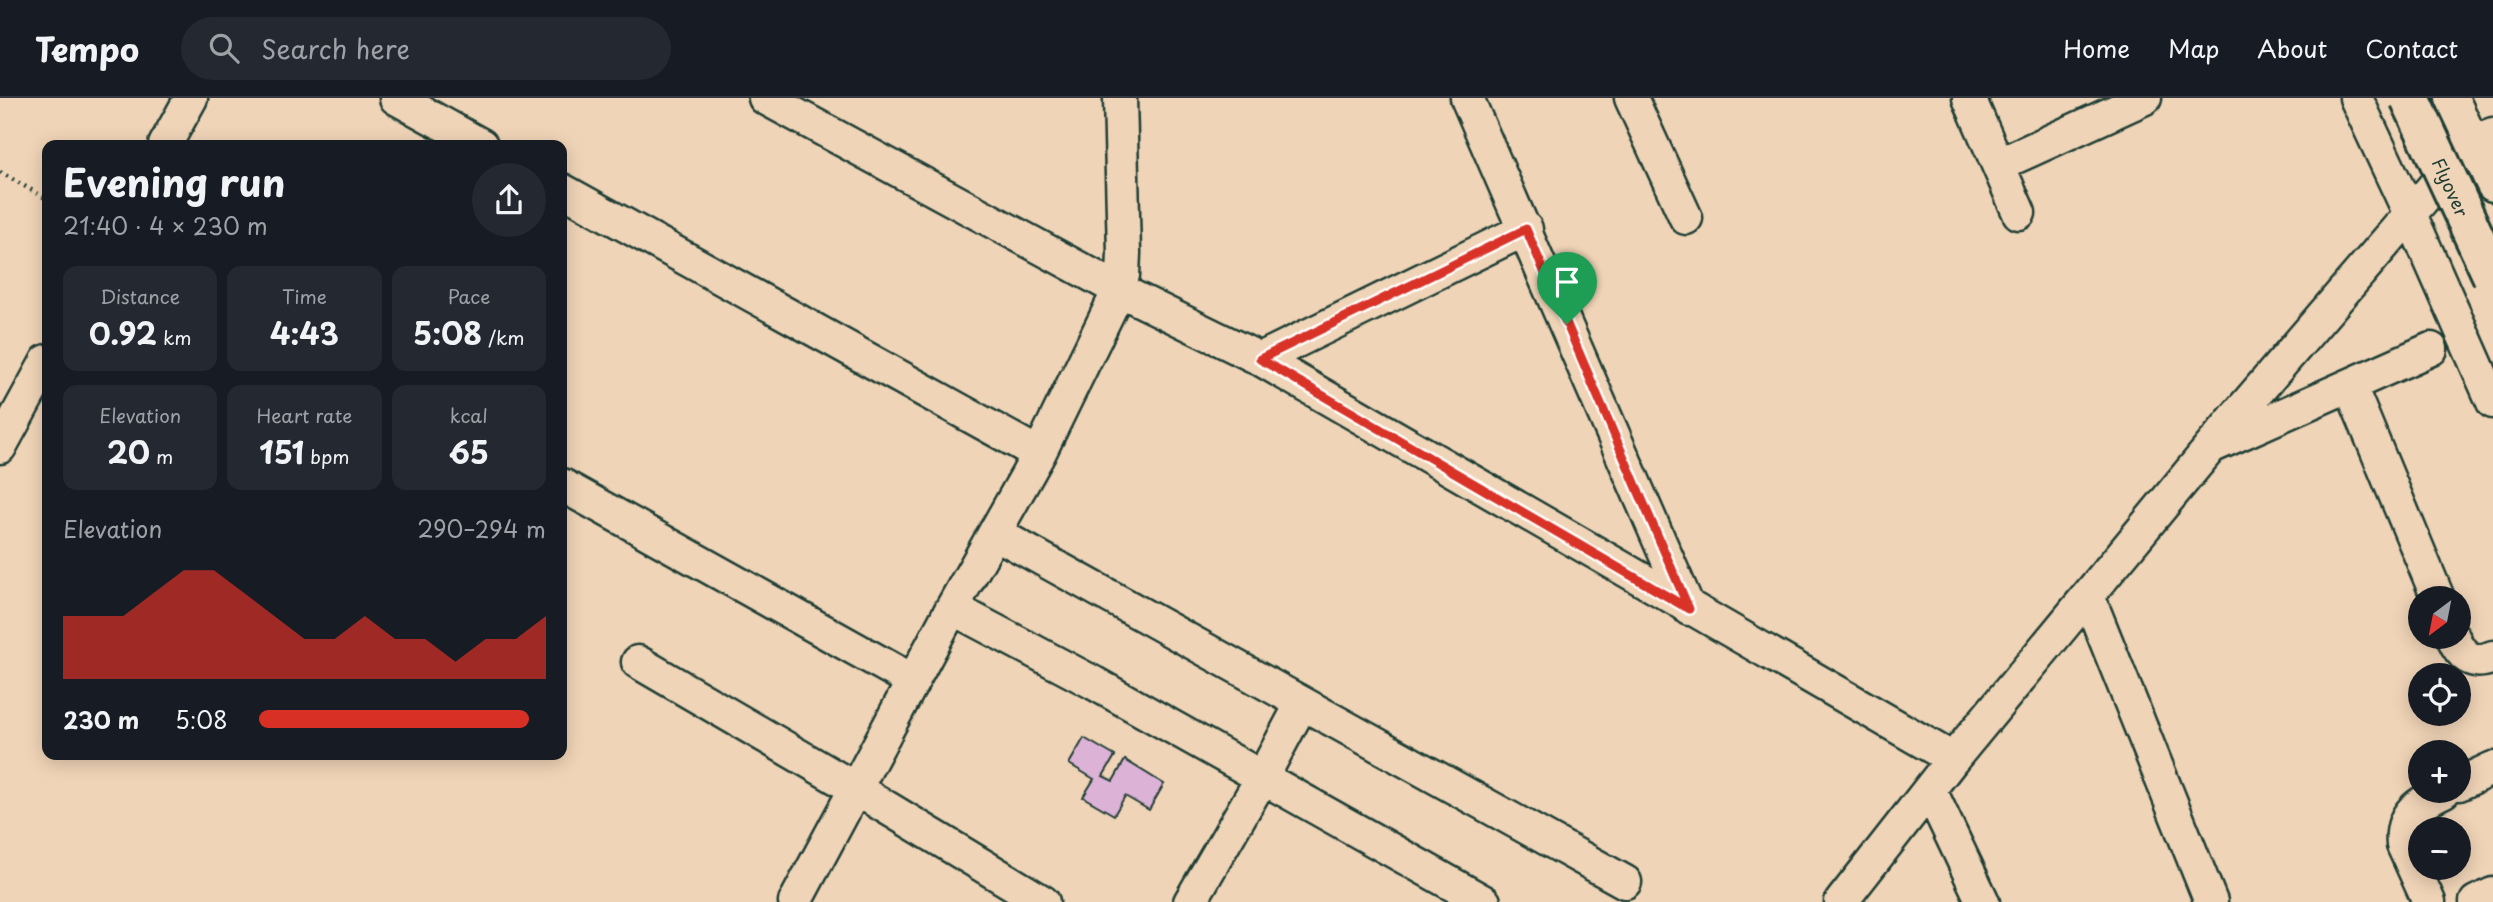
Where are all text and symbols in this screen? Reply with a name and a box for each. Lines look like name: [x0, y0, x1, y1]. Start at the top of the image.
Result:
search box: [181, 17, 671, 80]
text: Tempo: [35, 23, 139, 73]
icon: search: [205, 29, 243, 67]
text: Search here: [261, 29, 410, 68]
text: Home: [2063, 30, 2130, 66]
text: Map: [2168, 30, 2219, 66]
text: About: [2257, 30, 2327, 66]
text: Contact: [2365, 30, 2458, 66]
text: Evening run: [63, 153, 285, 210]
street label: Flyover: [2426, 153, 2477, 221]
button: share: [472, 163, 546, 237]
text: 21:40 · 4 × 230 m: [63, 208, 268, 243]
pin: [1537, 252, 1597, 324]
icon: arrive: [1548, 263, 1586, 301]
text: Distance: [100, 282, 180, 310]
text: Time: [282, 282, 327, 310]
text: Pace: [447, 282, 490, 310]
text: 0.92: [89, 310, 157, 355]
text: 4:43: [270, 310, 339, 355]
text: 5:08: [413, 310, 482, 355]
text: km: [157, 323, 191, 351]
text: /km: [482, 323, 525, 351]
text: Elevation: [99, 401, 181, 429]
text: Heart rate: [257, 401, 352, 429]
text: kcal: [450, 401, 488, 429]
text: 20: [107, 429, 150, 474]
text: 151: [259, 429, 304, 474]
text: 65: [449, 429, 489, 474]
text: m: [150, 442, 173, 470]
text: bpm: [304, 442, 350, 470]
text: Elevation: [63, 511, 162, 546]
text: 290–294 m: [417, 511, 546, 546]
north arrow: [2408, 586, 2471, 649]
map controls: [2408, 586, 2471, 880]
button: locate: [2408, 663, 2471, 726]
text: 230 m: [63, 702, 139, 737]
text: 5:08: [175, 702, 228, 737]
button: +: [2408, 740, 2471, 803]
button: −: [2408, 817, 2471, 880]

